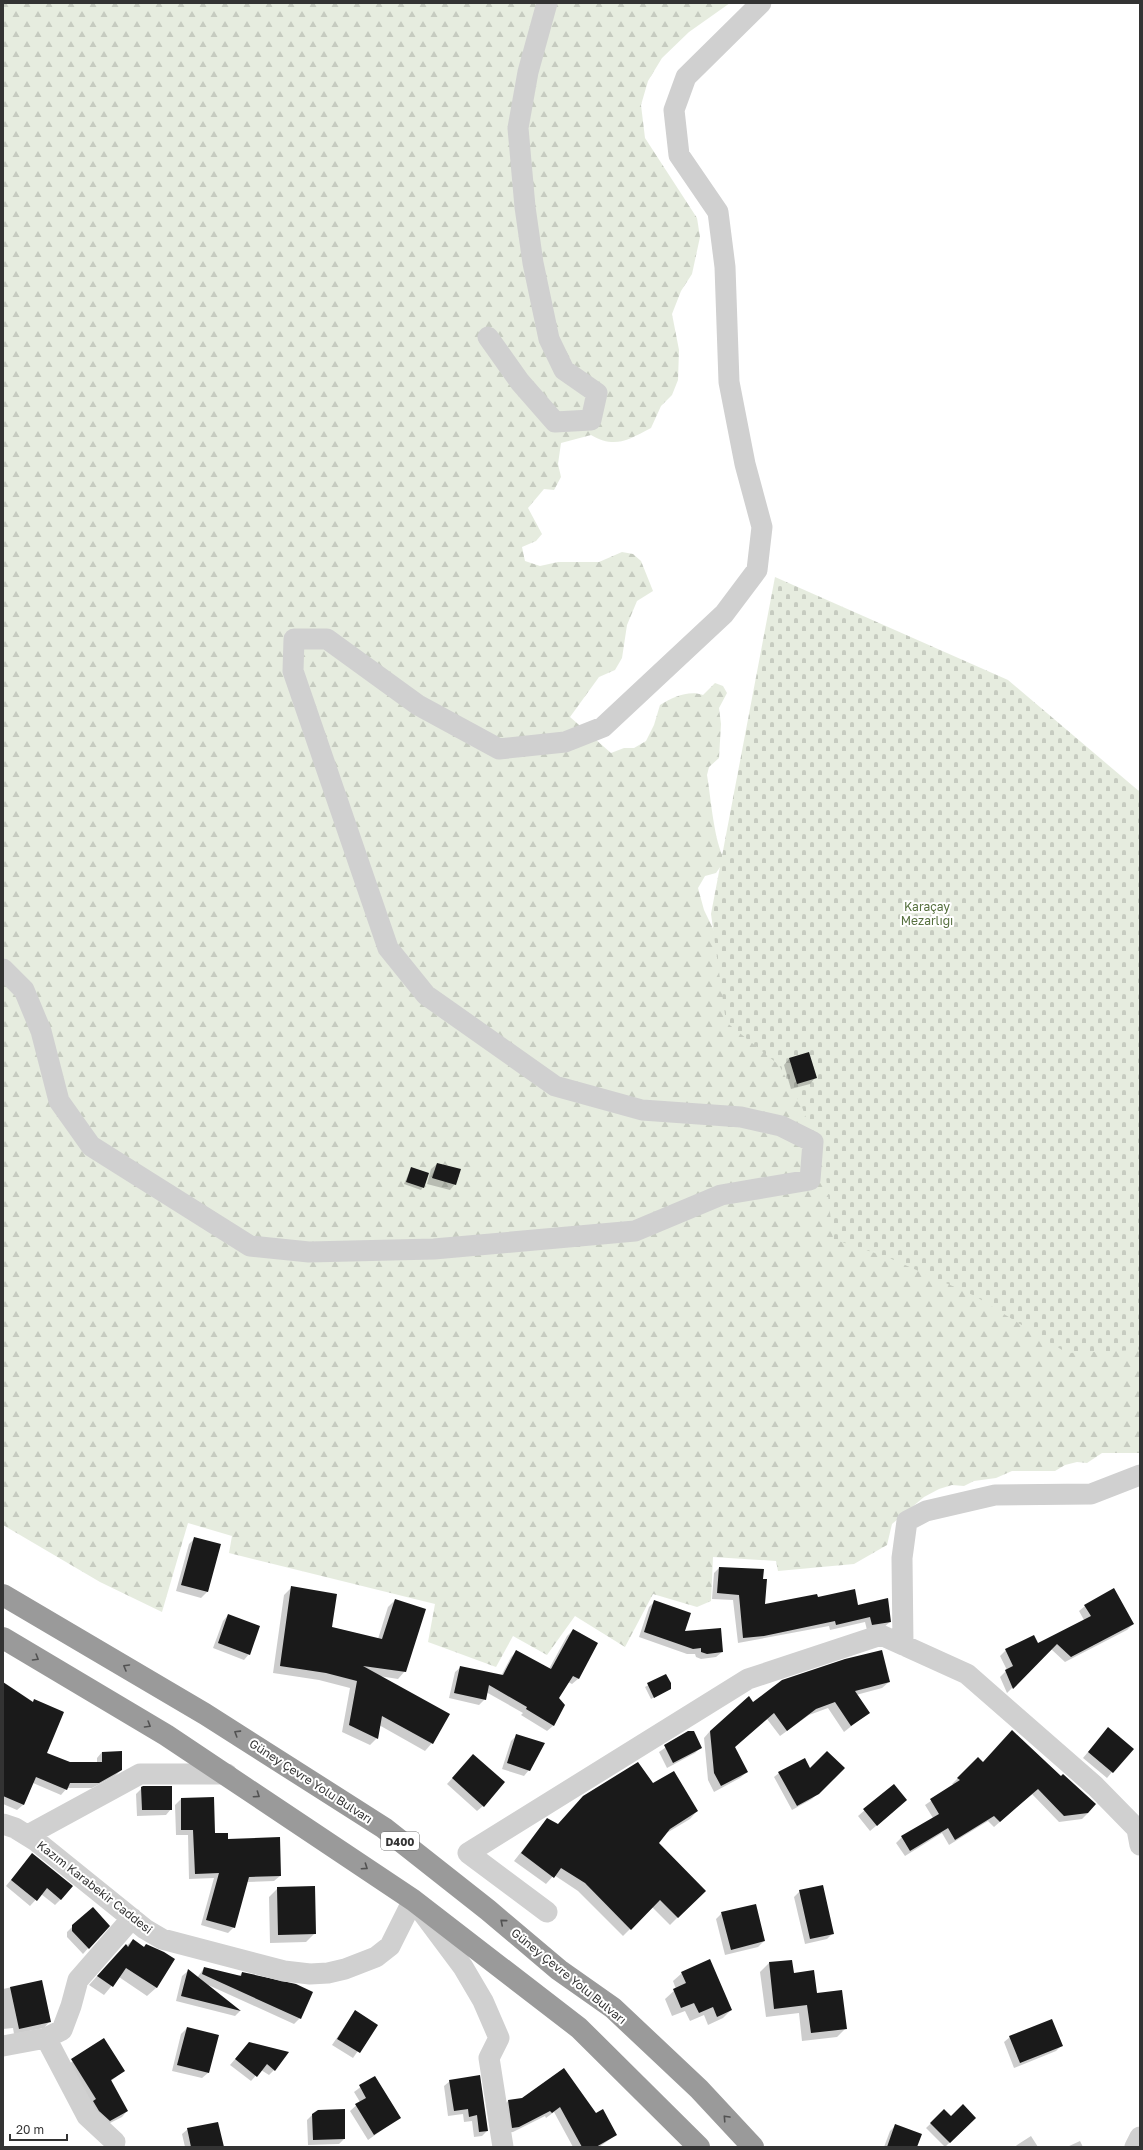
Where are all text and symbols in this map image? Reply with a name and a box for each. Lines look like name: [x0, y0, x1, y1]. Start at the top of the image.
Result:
park label: Karaçay Mezarlığı: [901, 899, 953, 928]
one-way arrow: [32, 1653, 39, 1660]
one-way arrow: [123, 1664, 130, 1671]
one-way arrow: [144, 1720, 151, 1727]
one-way arrow: [234, 1731, 241, 1738]
street label: Güney Çevre Yolu Bulvarı: [247, 1736, 375, 1826]
one-way arrow: [253, 1790, 260, 1798]
road number: D400: [381, 1832, 419, 1850]
street label: Kazım Karabekir Caddesi: [34, 1837, 156, 1937]
one-way arrow: [361, 1862, 368, 1870]
one-way arrow: [500, 1920, 507, 1927]
street label: Güney Çevre Yolu Bulvarı: [508, 1925, 630, 2027]
one-way arrow: [724, 2115, 731, 2123]
scale bar: [10, 2116, 67, 2142]
text: 20 m: [16, 2122, 44, 2137]

